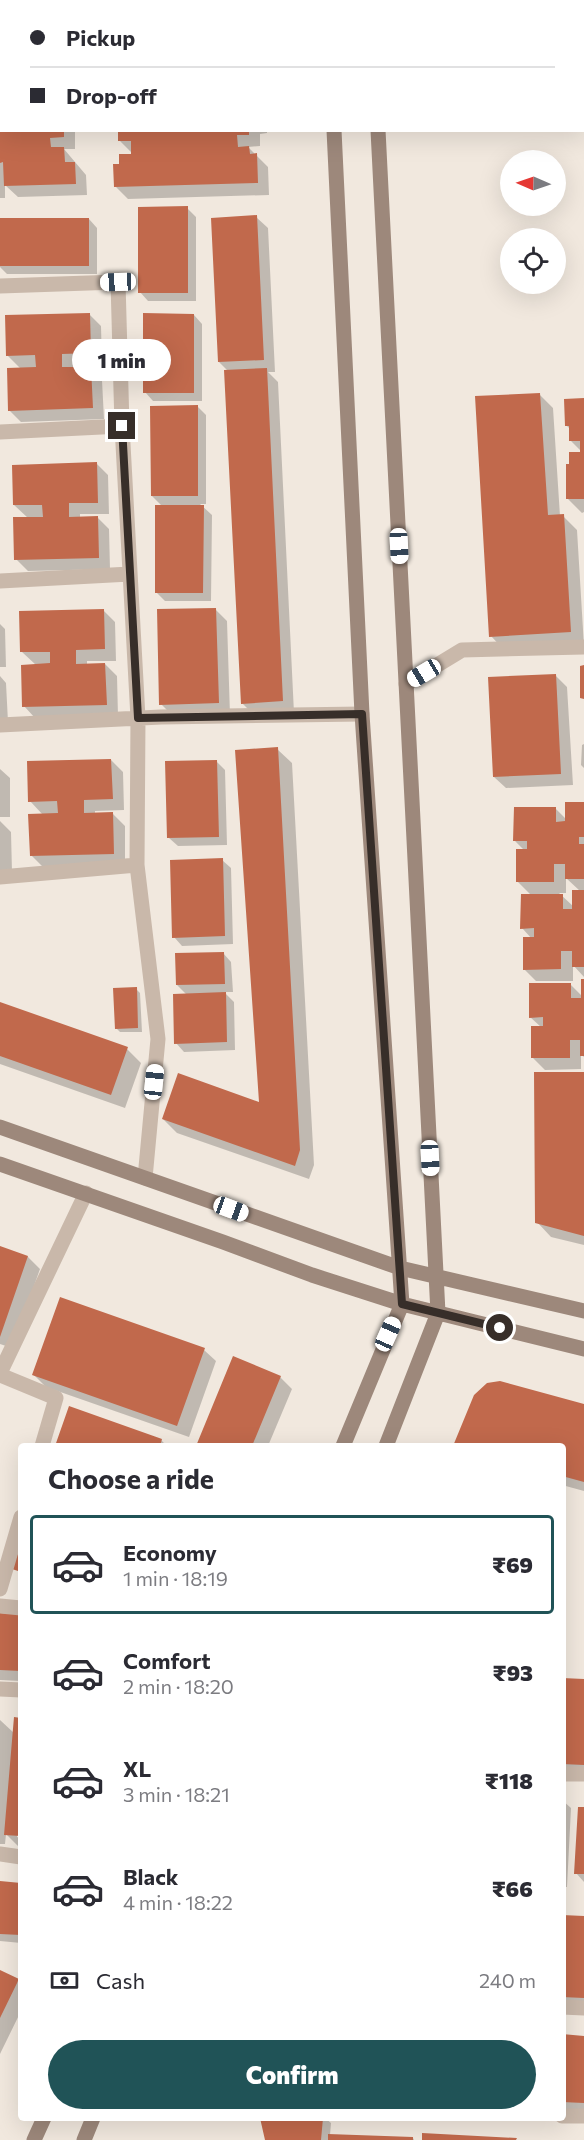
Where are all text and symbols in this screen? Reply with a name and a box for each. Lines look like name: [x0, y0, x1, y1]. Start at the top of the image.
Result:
text: Pickup: [66, 24, 135, 51]
text: Drop-off: [66, 82, 157, 109]
north arrow: [500, 150, 566, 216]
map controls: [500, 150, 566, 294]
button: locate: [500, 228, 566, 294]
car: [100, 272, 136, 292]
callout: 1 min: [72, 339, 172, 381]
text: 1 min: [97, 348, 146, 372]
route end: [108, 412, 135, 439]
car: [389, 528, 409, 564]
car: [404, 656, 444, 690]
car: [143, 1063, 165, 1101]
car: [420, 1140, 440, 1176]
car: [211, 1194, 251, 1224]
car: [372, 1314, 404, 1354]
route start: [486, 1314, 513, 1341]
text: Choose a ride: [48, 1462, 214, 1495]
icon: car: [51, 1538, 105, 1592]
text: Economy: [123, 1539, 217, 1566]
text: ₹69: [492, 1551, 533, 1578]
text: 1 min · 18:19: [123, 1566, 228, 1590]
icon: car: [51, 1646, 105, 1700]
text: Comfort: [123, 1647, 211, 1674]
text: ₹93: [493, 1659, 533, 1686]
text: 2 min · 18:20: [123, 1674, 234, 1698]
icon: car: [51, 1754, 105, 1808]
text: XL: [123, 1755, 151, 1782]
text: ₹118: [485, 1767, 533, 1794]
text: 3 min · 18:21: [123, 1782, 230, 1806]
icon: car: [51, 1862, 105, 1916]
text: Black: [123, 1863, 178, 1890]
text: ₹66: [492, 1875, 533, 1902]
text: 4 min · 18:22: [123, 1890, 233, 1914]
icon: cash: [48, 1964, 81, 1997]
text: Cash: [96, 1967, 145, 1994]
text: 240 m: [479, 1968, 536, 1992]
button: Confirm: [48, 2040, 536, 2109]

